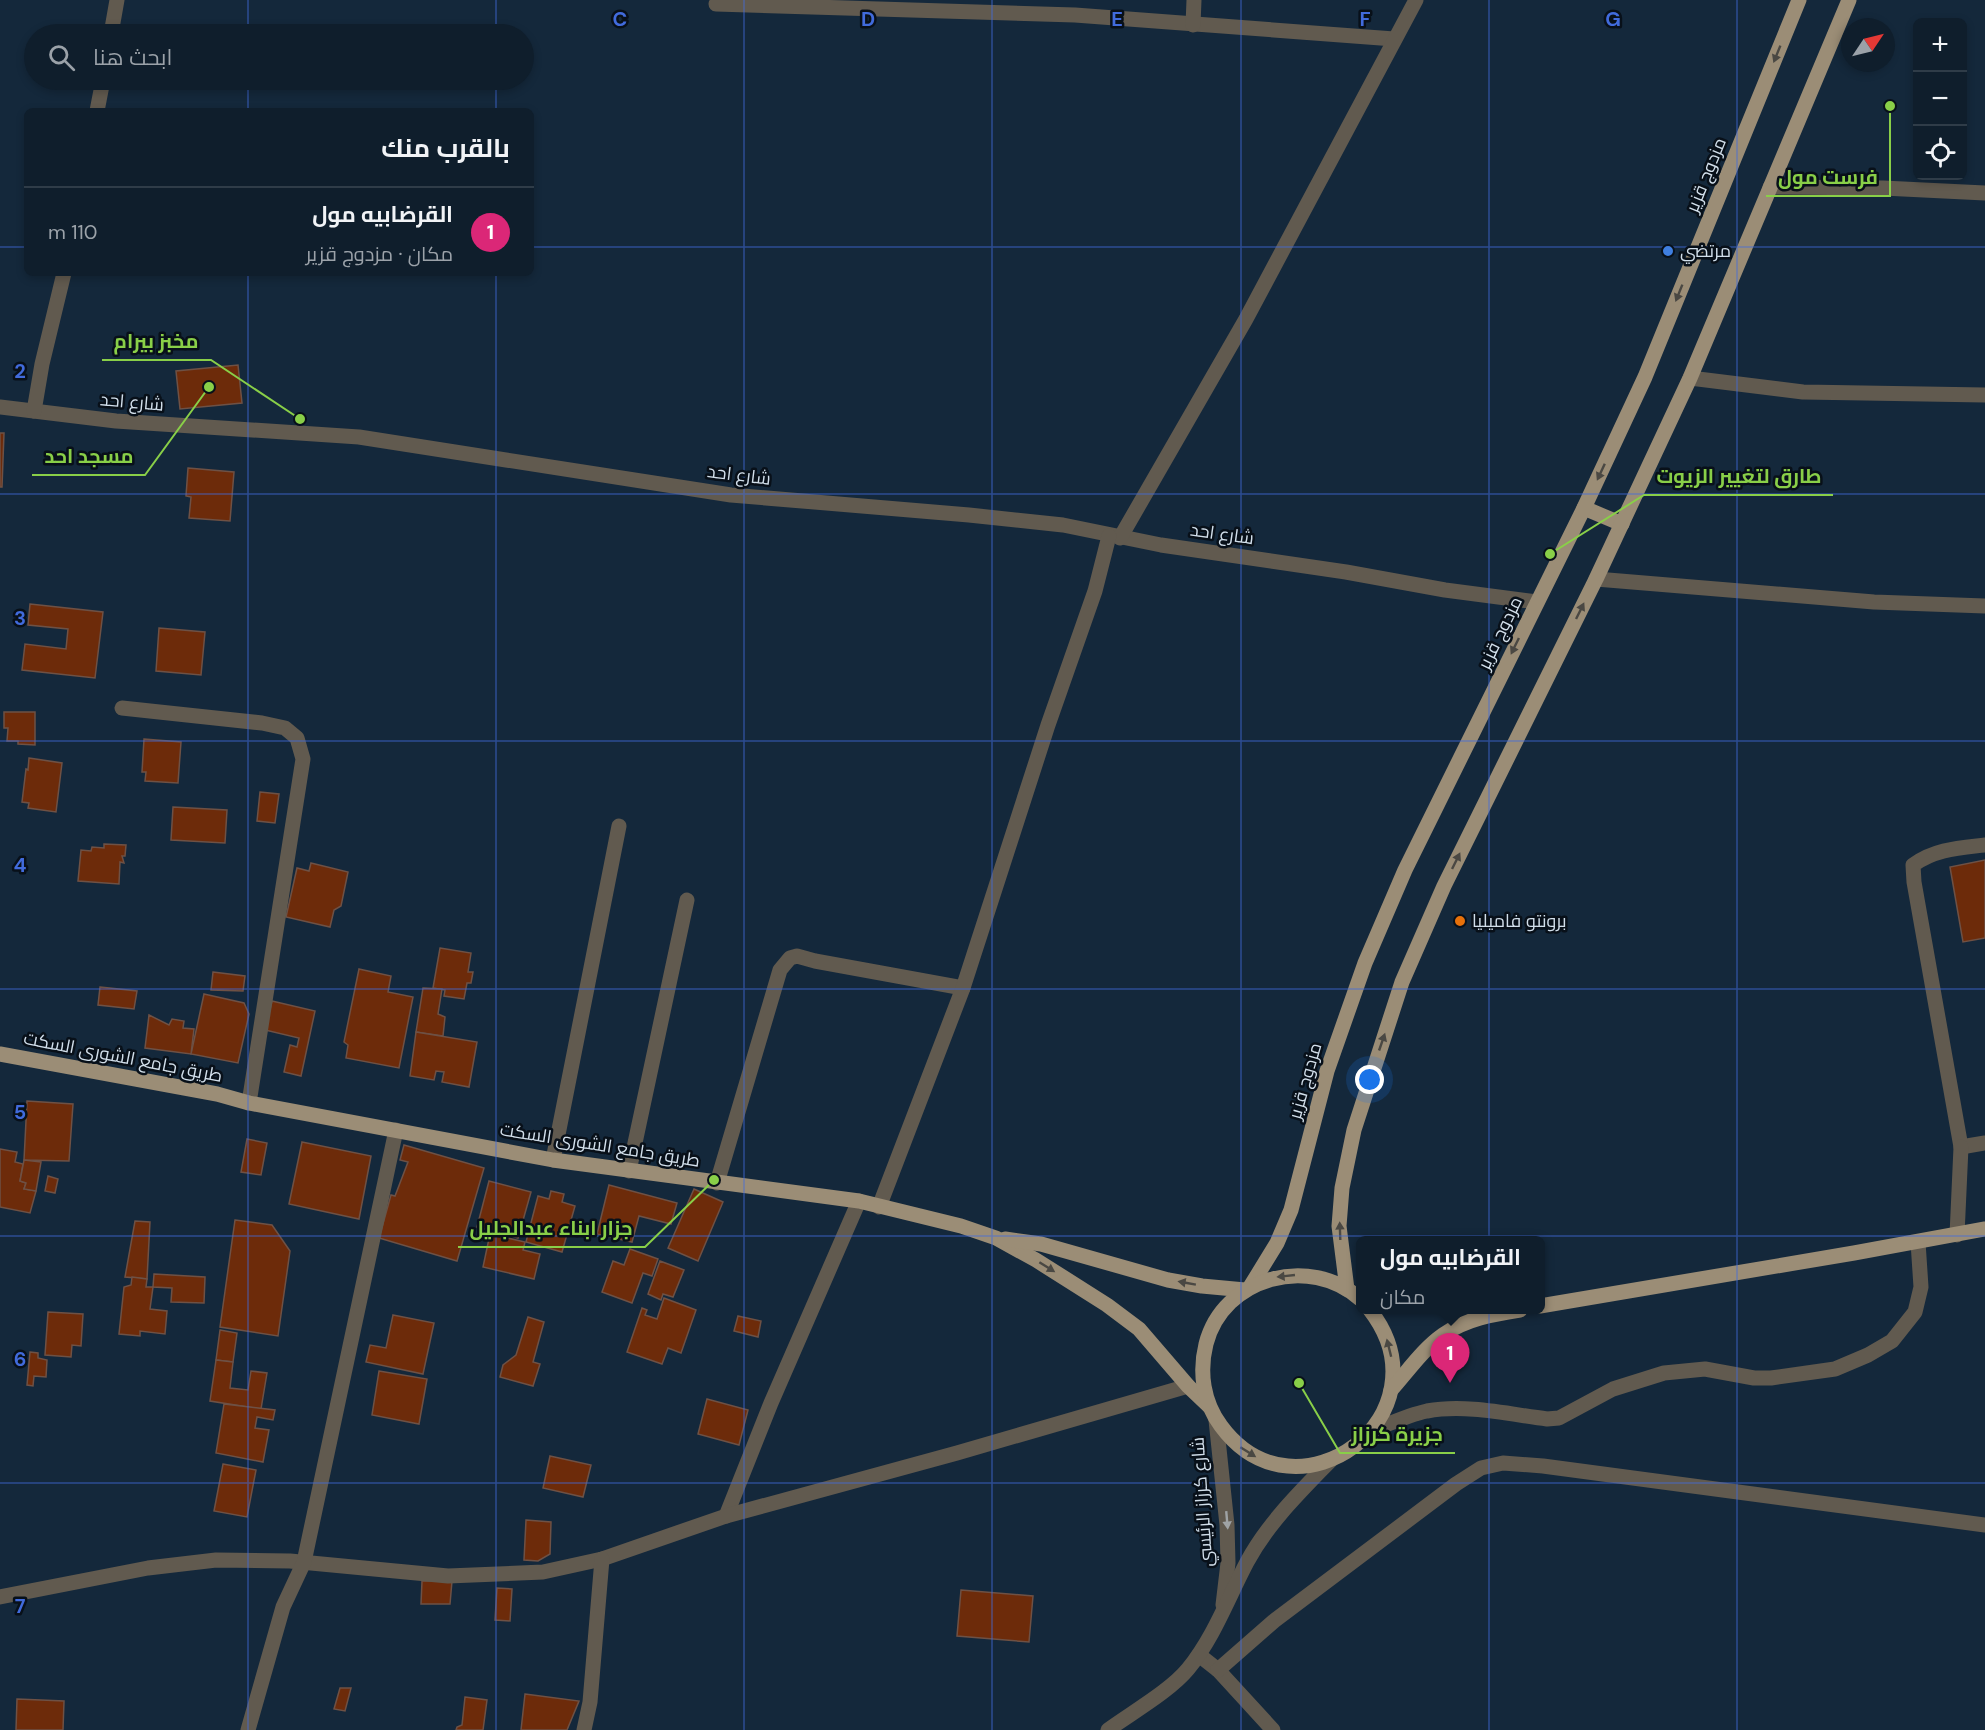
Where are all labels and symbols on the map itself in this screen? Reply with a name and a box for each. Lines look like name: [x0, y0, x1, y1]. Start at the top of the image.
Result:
text: C: [613, 6, 627, 32]
text: D: [861, 6, 875, 32]
text: E: [1111, 6, 1123, 32]
text: F: [1359, 6, 1371, 32]
text: G: [1605, 6, 1621, 32]
north arrow: [1841, 18, 1895, 72]
one-way arrow: [1772, 45, 1781, 63]
street label: مزدوج قزير: [1680, 134, 1732, 217]
callout: فرست مول: [1766, 158, 1890, 196]
text: فرست مول: [1778, 164, 1878, 190]
place label: مرتضي: [1680, 239, 1731, 264]
marker: مرتضي: [1661, 244, 1675, 258]
one-way arrow: [1674, 284, 1684, 302]
callout: مخبز بيرام: [102, 322, 211, 360]
text: مخبز بيرام: [114, 328, 198, 355]
text: 2: [14, 358, 26, 384]
street label: شارع احد: [99, 387, 165, 417]
callout: مسجد احد: [32, 437, 145, 475]
text: مسجد احد: [44, 443, 134, 469]
callout: طارق لتغيير الزيوت: [1644, 457, 1833, 495]
street label: شارع احد: [706, 459, 772, 491]
one-way arrow: [1597, 463, 1606, 480]
text: طارق لتغيير الزيوت: [1656, 463, 1822, 489]
street label: شارع احد: [1189, 518, 1255, 550]
street label: مزدوج قزير: [1472, 592, 1528, 675]
one-way arrow: [1575, 603, 1585, 620]
text: 3: [14, 605, 26, 631]
one-way arrow: [1510, 638, 1519, 655]
text: 4: [14, 852, 27, 878]
one-way arrow: [1451, 853, 1461, 870]
place label: برونتو فاميليا: [1472, 909, 1567, 933]
marker: برونتو فاميليا: [1453, 914, 1467, 928]
street label: طريق جامع الشورى السكت: [22, 1026, 224, 1088]
one-way arrow: [1378, 1033, 1388, 1051]
street label: مزدوج قزير: [1282, 1040, 1327, 1123]
your location: [1355, 1065, 1384, 1094]
text: 5: [14, 1099, 26, 1125]
street label: طريق جامع الشورى السكت: [498, 1117, 702, 1173]
callout: جزار ابناء عبدالجليل: [458, 1209, 645, 1247]
text: جزار ابناء عبدالجليل: [469, 1215, 633, 1241]
one-way arrow: [1335, 1221, 1345, 1240]
one-way arrow: [1039, 1261, 1055, 1272]
one-way arrow: [1277, 1271, 1296, 1281]
one-way arrow: [1177, 1278, 1196, 1287]
pin: 1: [1430, 1334, 1470, 1383]
one-way arrow: [1384, 1339, 1394, 1357]
text: 6: [14, 1346, 26, 1372]
callout: جزيرة كرزاز: [1340, 1415, 1455, 1453]
text: جزيرة كرزاز: [1350, 1421, 1443, 1447]
street label: شارع كرزاز الرئيسي: [1185, 1436, 1220, 1568]
one-way arrow: [1240, 1446, 1257, 1457]
one-way arrow: [1222, 1510, 1231, 1529]
text: 7: [15, 1593, 26, 1619]

